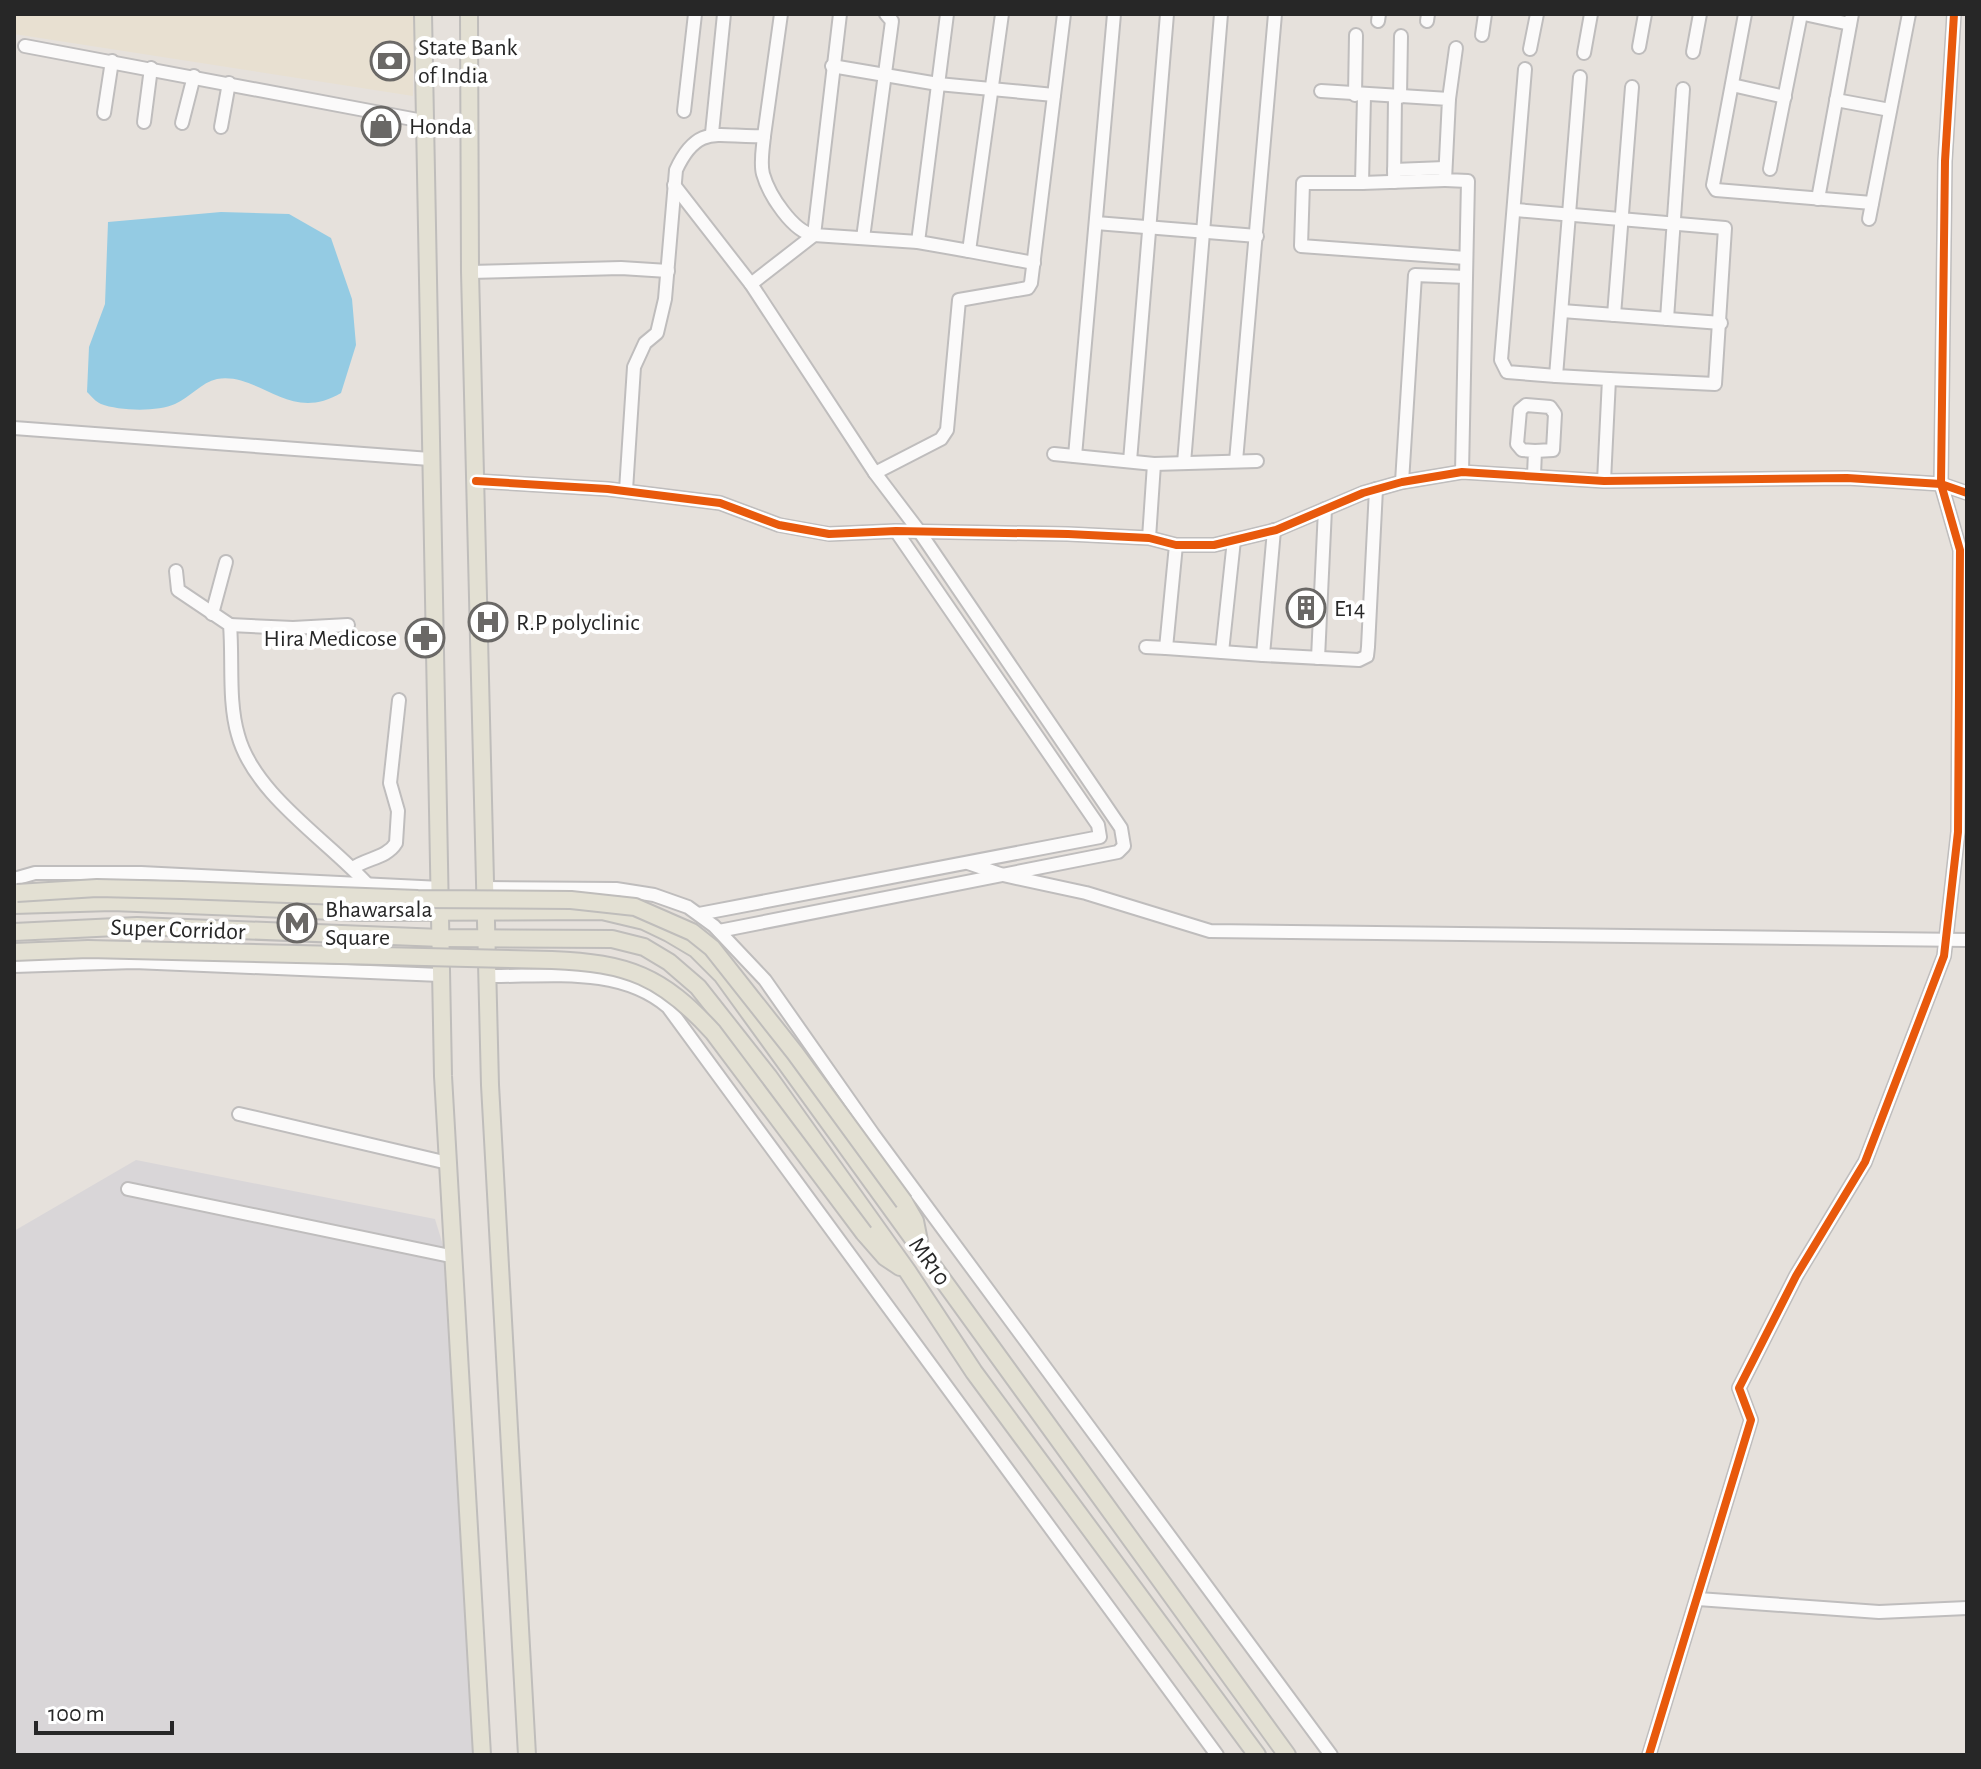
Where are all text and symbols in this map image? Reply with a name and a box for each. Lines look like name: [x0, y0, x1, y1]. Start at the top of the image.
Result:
place label: State Bank of India: [418, 36, 518, 88]
bank icon: State Bank of India: [369, 40, 411, 82]
shop icon: Honda: [360, 105, 402, 147]
place label: Honda: [409, 115, 472, 139]
building icon: E14: [1285, 587, 1327, 629]
place label: E14: [1334, 597, 1365, 621]
hospital icon: R.P polyclinic: [467, 601, 509, 643]
place label: R.P polyclinic: [516, 611, 639, 635]
pharmacy icon: Hira Medicose: [404, 617, 446, 659]
place label: Hira Medicose: [263, 627, 397, 651]
place label: Bhawarsala Square: [325, 898, 433, 950]
metro station icon: Bhawarsala Square: [276, 902, 318, 944]
street label: Super Corridor: [110, 916, 246, 944]
street label: MR10: [904, 1233, 955, 1290]
scale bar: [36, 1685, 172, 1735]
text: 100 m: [48, 1702, 105, 1726]

